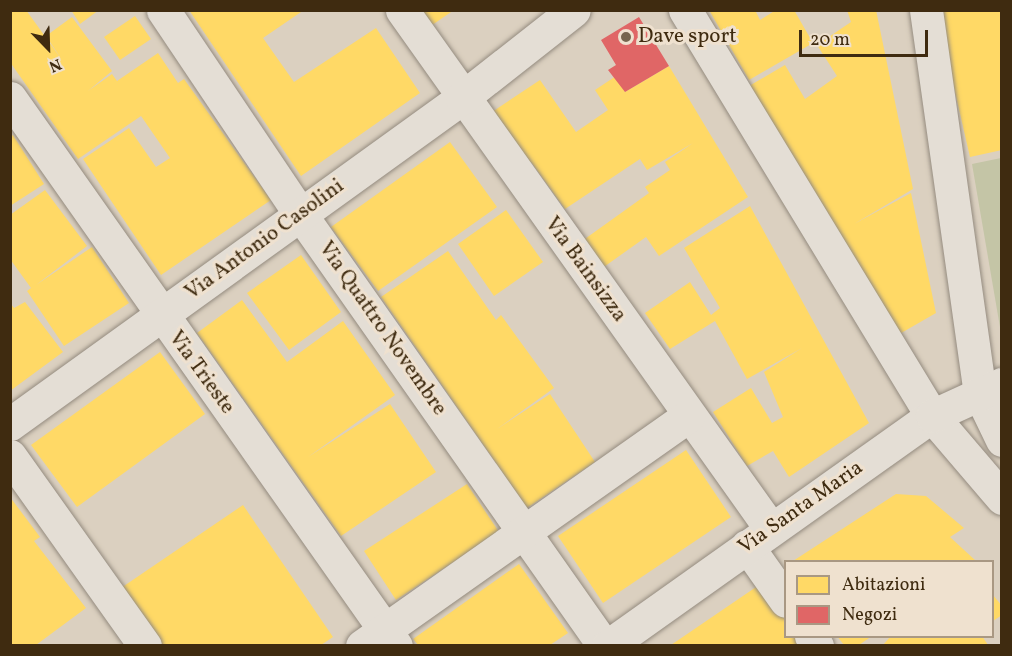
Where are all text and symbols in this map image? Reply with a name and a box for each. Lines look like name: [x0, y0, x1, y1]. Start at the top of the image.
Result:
north arrow: [18, 18, 78, 78]
scale bar: [802, 18, 931, 56]
place label: Dave sport: [638, 24, 737, 50]
text: 20 m: [810, 28, 850, 53]
marker: Dave sport: [619, 30, 633, 44]
text: N: [45, 52, 65, 77]
street label: Via Antonio Casolini: [181, 174, 349, 306]
street label: Via Bainsizza: [538, 213, 632, 327]
street label: Via Quattro Novembre: [312, 237, 452, 421]
street label: Via Trieste: [162, 326, 240, 420]
street label: Via Santa Maria: [734, 456, 868, 560]
legend: [784, 560, 994, 638]
text: Abitazioni: [842, 573, 925, 598]
text: Negozi: [842, 603, 897, 628]

